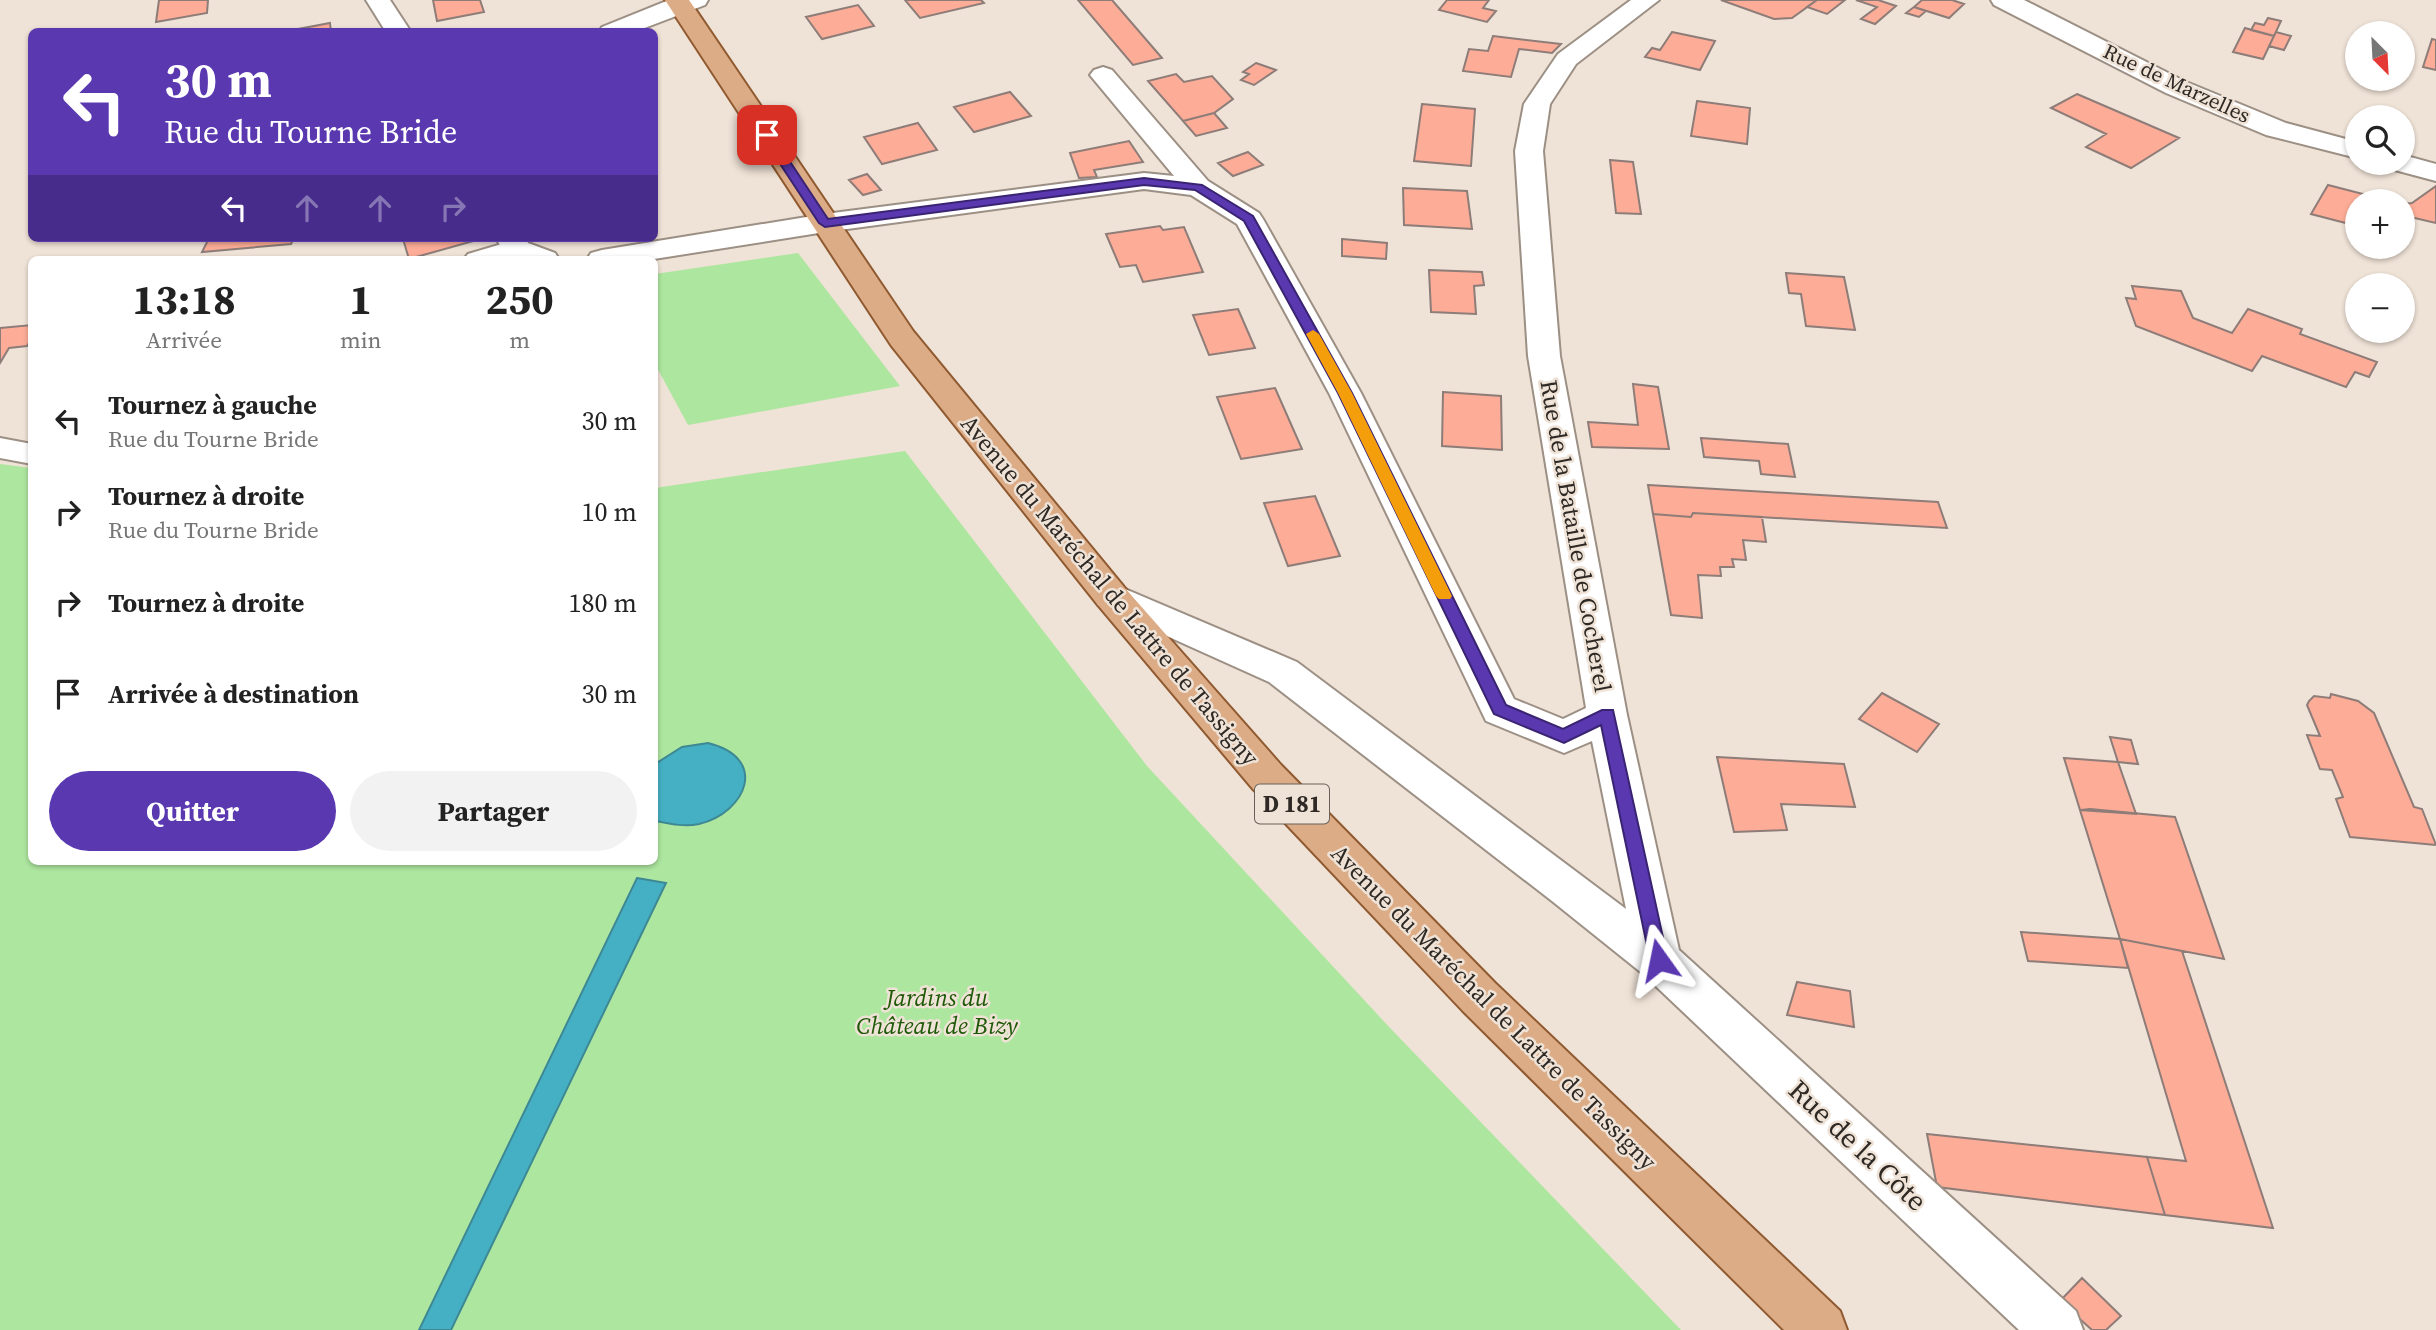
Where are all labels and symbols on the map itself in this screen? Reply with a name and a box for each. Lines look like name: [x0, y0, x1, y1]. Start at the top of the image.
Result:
north arrow: [2345, 21, 2415, 91]
street label: Rue de Marzelles: [2099, 36, 2255, 130]
pin: [737, 105, 797, 165]
street label: Rue de la Bataille de Cocherel: [1532, 377, 1620, 695]
street label: Avenue du Maréchal de Lattre de Tassigny: [953, 408, 1267, 773]
road number: D 181: [1255, 784, 1329, 824]
street label: Avenue du Maréchal de Lattre de Tassigny: [1324, 837, 1665, 1178]
position arrow: [1622, 923, 1696, 997]
park label: Jardins du Château de Bizy: [856, 981, 1018, 1042]
street label: Rue de la Côte: [1781, 1071, 1935, 1219]

